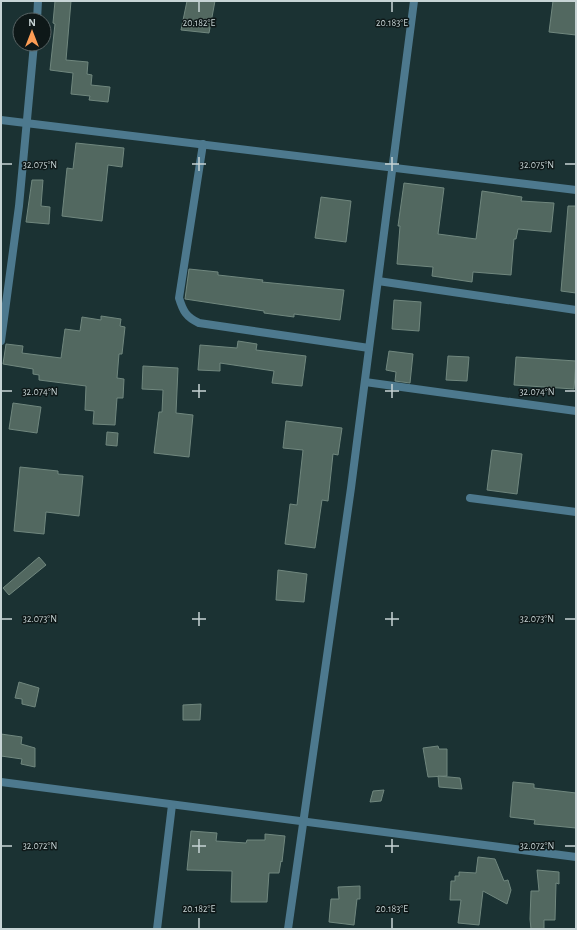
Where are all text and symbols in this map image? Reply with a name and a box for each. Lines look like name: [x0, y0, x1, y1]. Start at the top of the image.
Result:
north arrow: [12, 12, 52, 52]
text: N: [28, 17, 36, 28]
text: 20.182°E: [183, 18, 215, 28]
text: 20.183°E: [376, 18, 408, 28]
text: 32.075°N: [23, 160, 57, 170]
text: 32.075°N: [520, 160, 554, 170]
text: 32.074°N: [23, 387, 57, 397]
text: 32.074°N: [520, 387, 554, 397]
text: 32.073°N: [23, 614, 57, 624]
text: 32.073°N: [520, 614, 554, 624]
text: 32.072°N: [23, 841, 57, 851]
text: 32.072°N: [520, 841, 554, 851]
text: 20.182°E: [183, 904, 215, 914]
text: 20.183°E: [376, 904, 408, 914]

